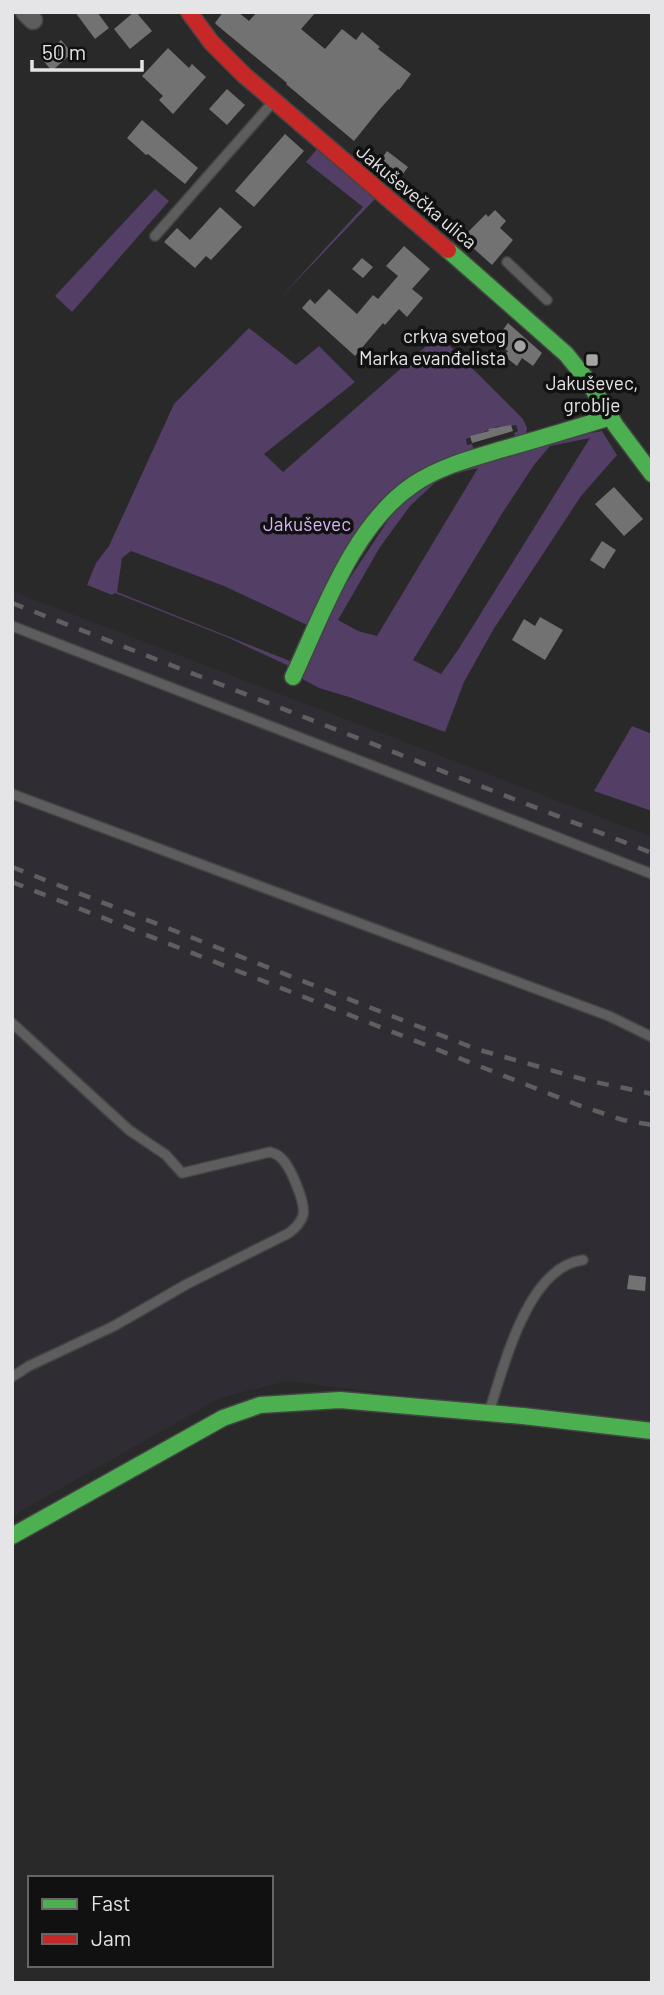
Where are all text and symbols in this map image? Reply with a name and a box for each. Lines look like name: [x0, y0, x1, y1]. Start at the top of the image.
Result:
scale bar: [32, 28, 142, 72]
text: 50 m: [42, 39, 86, 64]
street label: Jakuševečka ulica: [352, 139, 482, 253]
place label: crkva svetog Marka evanđelista: [359, 324, 506, 369]
marker: crkva svetog Marka evanđelista: [512, 338, 528, 354]
marker: Jakuševec, groblje: [584, 352, 600, 368]
place label: Jakuševec, groblje: [546, 371, 638, 416]
park label: Jakuševec: [263, 512, 351, 535]
legend: [28, 1876, 273, 1967]
text: Fast: [91, 1890, 131, 1915]
text: Jam: [91, 1925, 131, 1950]

